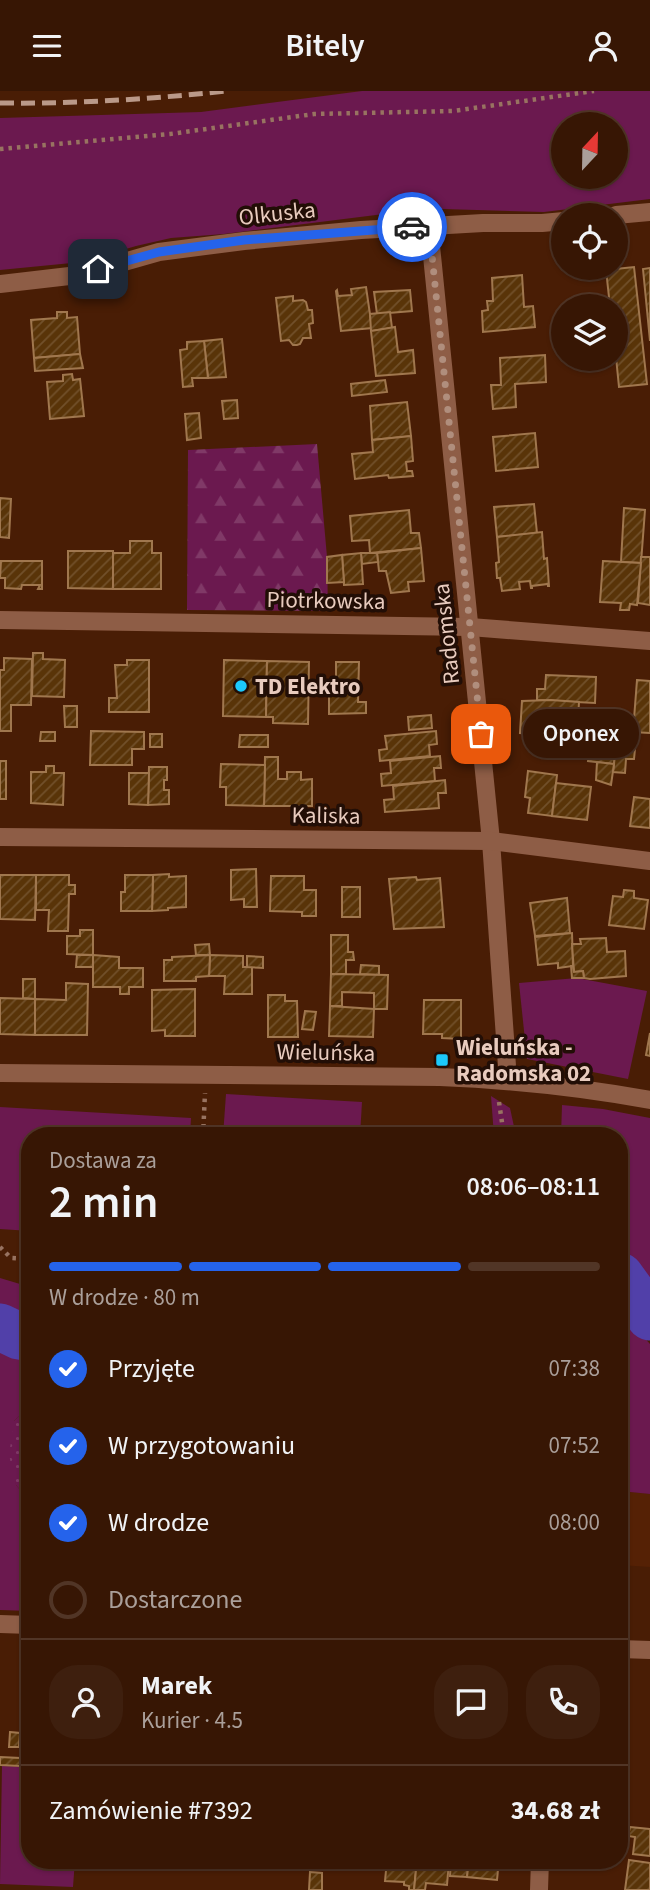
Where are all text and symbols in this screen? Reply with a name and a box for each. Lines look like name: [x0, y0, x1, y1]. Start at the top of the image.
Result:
text: Bitely: [285, 23, 365, 69]
icon: menu: [28, 27, 66, 65]
icon: person: [584, 27, 622, 65]
north arrow: [551, 112, 628, 189]
map controls: [551, 112, 628, 371]
courier: [377, 192, 447, 262]
street label: Olkuska: [237, 193, 317, 234]
button: locate: [551, 203, 628, 280]
icon: car: [393, 208, 431, 246]
pin: [68, 239, 128, 299]
icon: home: [79, 250, 117, 288]
button: layers: [551, 294, 628, 371]
street label: Radomska: [425, 582, 468, 686]
street label: Piotrkowska: [266, 583, 386, 618]
place label: TD Elektro: [255, 670, 360, 703]
marker: TD Elektro: [233, 678, 249, 694]
pin: [451, 704, 511, 764]
callout: Oponex: [523, 709, 638, 759]
icon: bag: [462, 715, 500, 753]
text: Oponex: [543, 717, 619, 750]
street label: Kaliska: [291, 798, 361, 833]
place label: Wieluńska - Radomska 02: [456, 1031, 591, 1090]
street label: Wieluńska: [276, 1035, 376, 1070]
marker: Wieluńska - Radomska 02: [434, 1052, 450, 1068]
text: Dostawa za: [49, 1144, 157, 1177]
text: 08:06–08:11: [467, 1168, 600, 1205]
text: 2 min: [49, 1170, 158, 1235]
text: W drodze · 80 m: [49, 1281, 200, 1314]
icon: check: [49, 1350, 87, 1388]
text: Przyjęte: [108, 1350, 195, 1387]
text: 07:38: [549, 1352, 600, 1385]
icon: check: [49, 1427, 87, 1465]
text: W przygotowaniu: [108, 1427, 295, 1464]
text: 07:52: [549, 1429, 600, 1462]
icon: check: [49, 1504, 87, 1542]
text: W drodze: [108, 1504, 209, 1541]
text: 08:00: [549, 1506, 600, 1539]
text: Dostarczone: [108, 1581, 242, 1618]
button: person: [49, 1665, 123, 1739]
button: chat: [434, 1665, 508, 1739]
button: phone: [526, 1665, 600, 1739]
text: Marek: [141, 1667, 212, 1704]
text: Kurier · 4.5: [141, 1704, 243, 1737]
text: Zamówienie #7392: [49, 1792, 253, 1829]
text: 34.68 zł: [511, 1792, 600, 1829]

